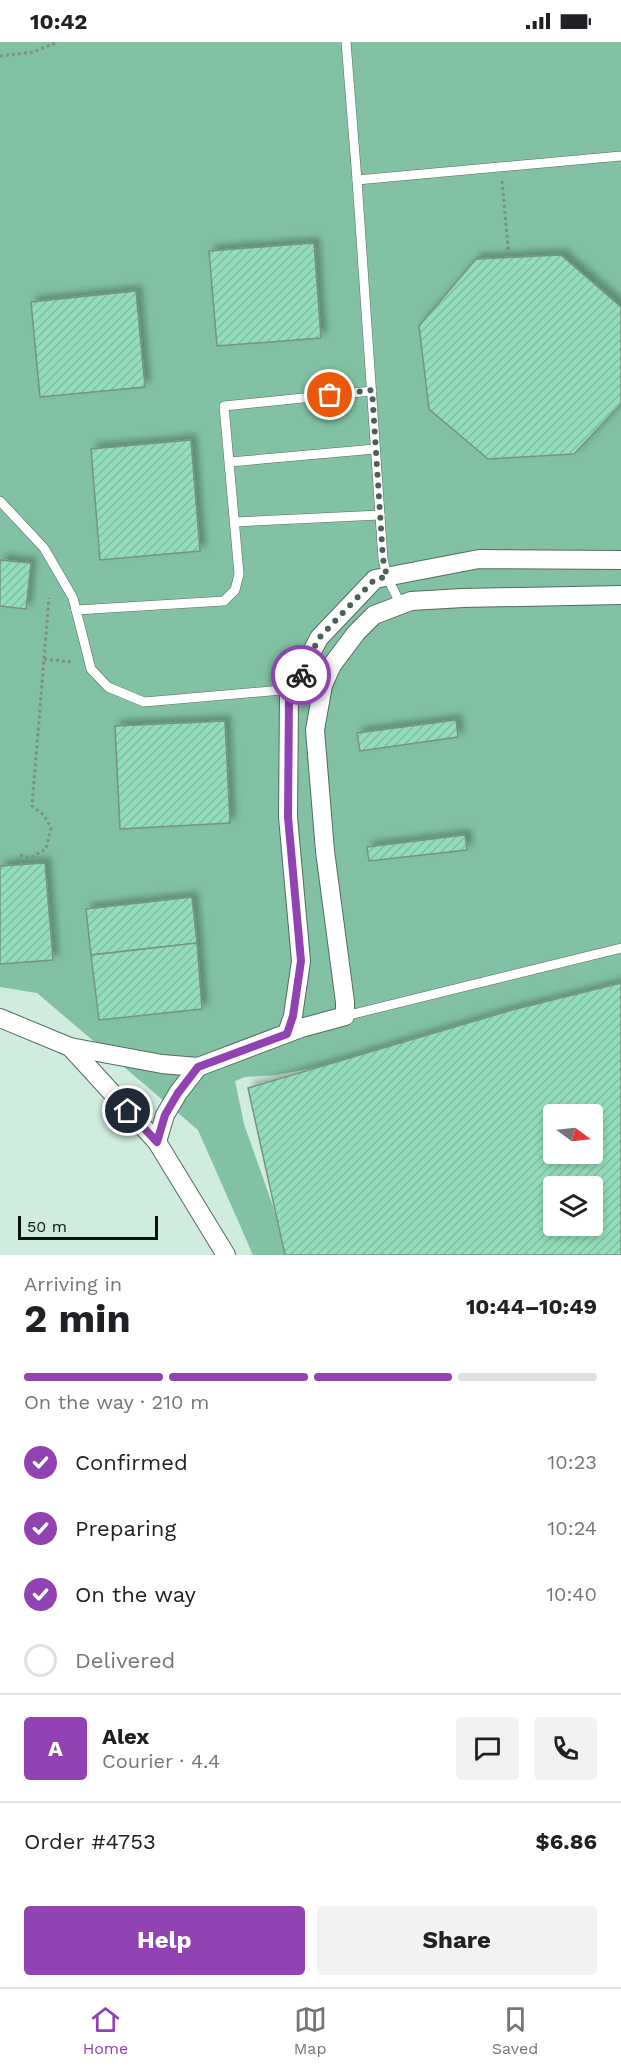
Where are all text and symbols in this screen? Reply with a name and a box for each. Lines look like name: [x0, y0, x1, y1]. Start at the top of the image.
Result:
text: 10:42: [30, 9, 87, 34]
pin: [304, 369, 355, 420]
icon: bag: [313, 378, 346, 411]
courier: [271, 645, 331, 705]
icon: bike: [285, 659, 318, 692]
pin: [102, 1085, 153, 1136]
icon: home: [111, 1094, 144, 1127]
north arrow: [543, 1104, 603, 1164]
map controls: [543, 1104, 603, 1236]
button: layers: [543, 1176, 603, 1236]
scale bar: [18, 1213, 158, 1240]
text: 50 m: [27, 1217, 67, 1236]
text: Arriving in: [24, 1272, 122, 1296]
text: 10:44–10:49: [466, 1294, 597, 1319]
text: 2 min: [24, 1296, 131, 1341]
text: On the way · 210 m: [24, 1390, 209, 1414]
icon: check: [24, 1446, 57, 1479]
text: Confirmed: [75, 1450, 188, 1475]
text: 10:23: [548, 1450, 597, 1474]
icon: check: [24, 1512, 57, 1545]
text: Preparing: [75, 1516, 176, 1541]
text: 10:24: [548, 1516, 597, 1540]
icon: check: [24, 1578, 57, 1611]
text: On the way: [75, 1582, 196, 1607]
text: 10:40: [546, 1582, 597, 1606]
text: Delivered: [75, 1648, 175, 1673]
button: chat: [456, 1717, 519, 1780]
button: phone: [534, 1717, 597, 1780]
text: Alex: [102, 1724, 149, 1749]
text: A: [48, 1736, 63, 1761]
text: Courier · 4.4: [102, 1749, 220, 1773]
text: Order #4753: [24, 1829, 156, 1854]
text: $6.86: [536, 1829, 597, 1854]
button: Help: [24, 1906, 305, 1975]
button: Share: [317, 1906, 597, 1975]
tab: Home: [83, 2003, 128, 2058]
tab: Map: [294, 2003, 327, 2058]
tab: Saved: [492, 2003, 538, 2058]

